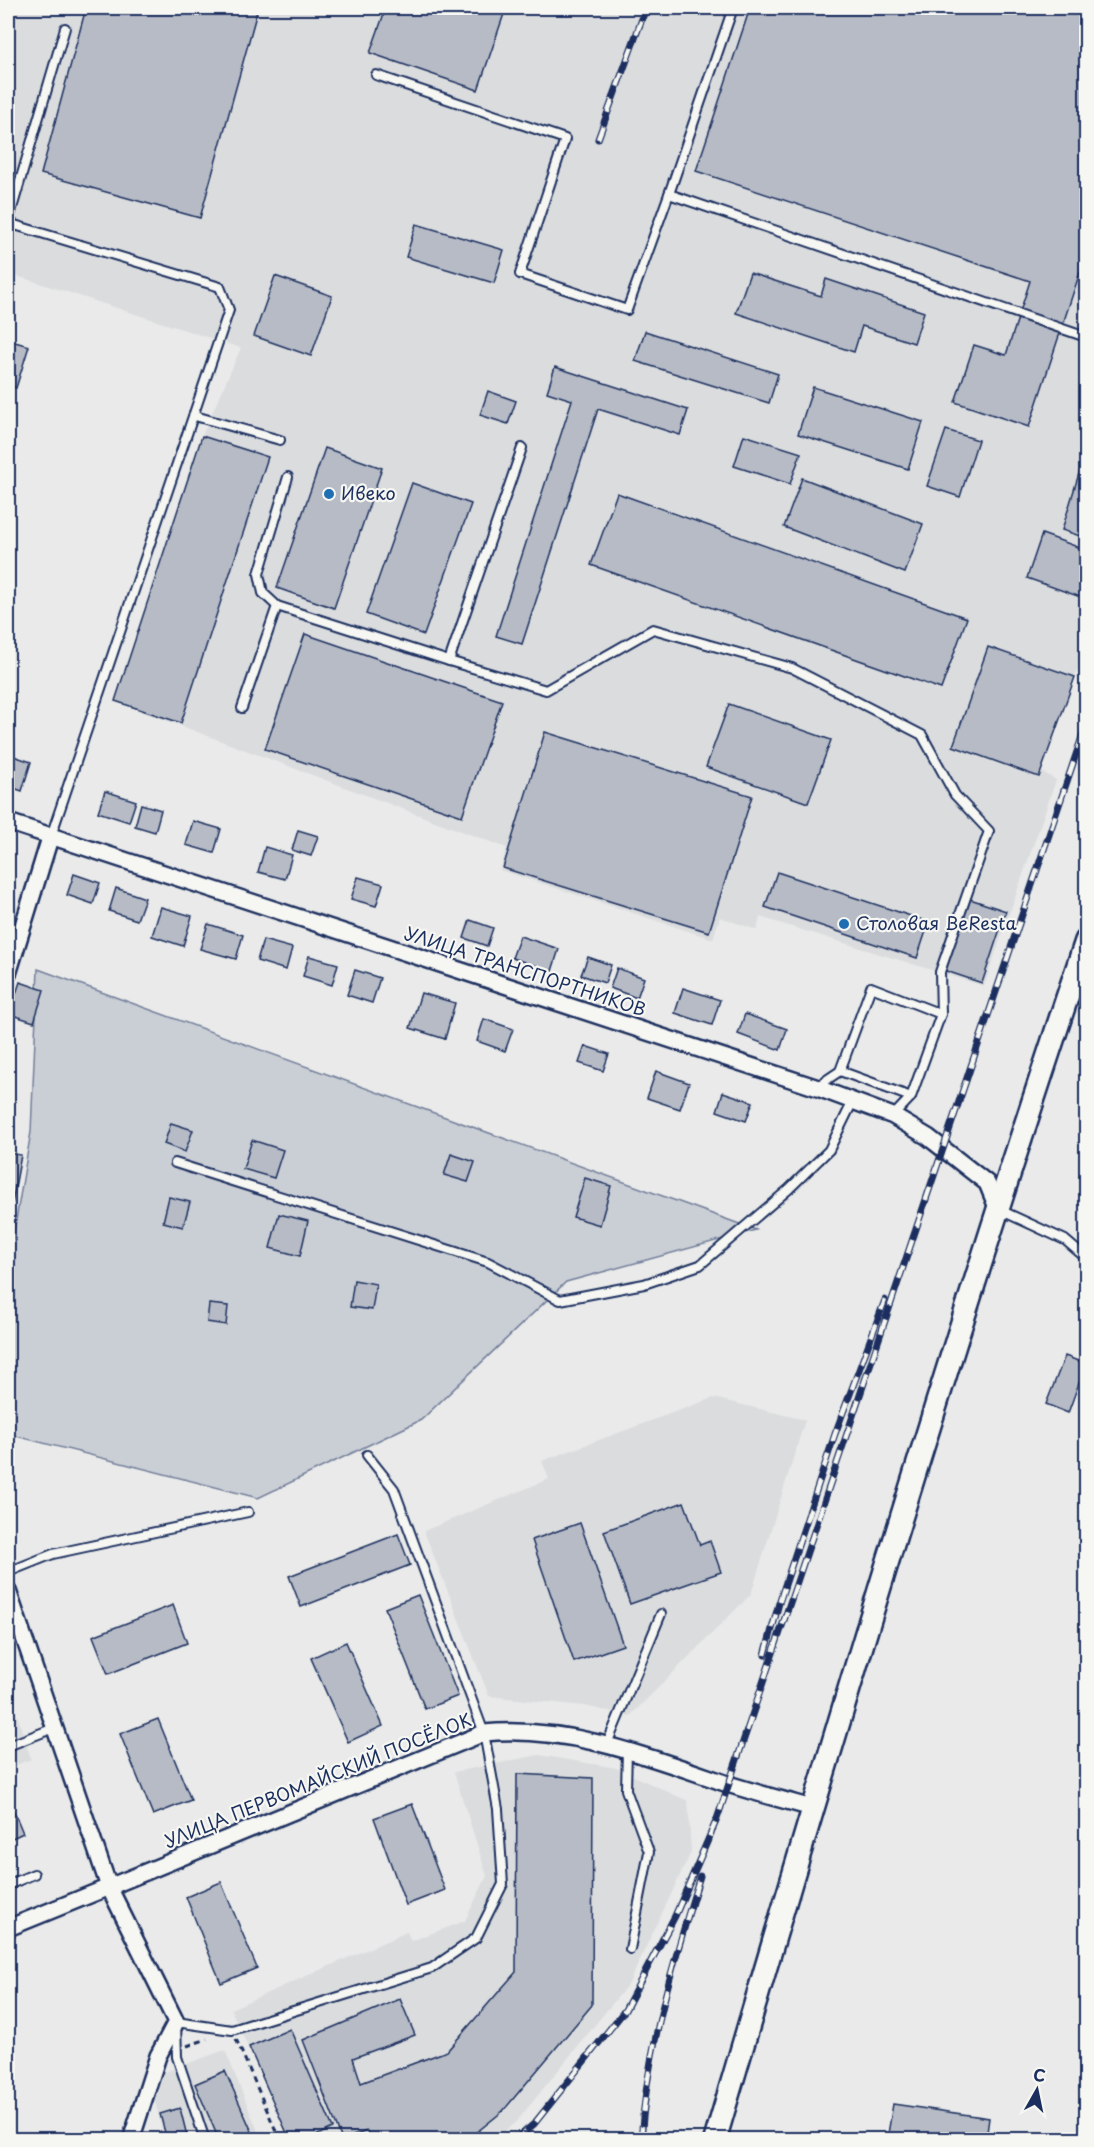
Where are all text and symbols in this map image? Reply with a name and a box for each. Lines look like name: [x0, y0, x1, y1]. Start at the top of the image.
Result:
place label: Ивеко: [341, 479, 396, 506]
marker: Ивеко: [322, 487, 336, 501]
place label: Столовая BeResta: [856, 909, 1017, 936]
marker: Столовая BeResta: [837, 917, 851, 931]
street label: УЛИЦА ТРАНСПОРТНИКОВ: [401, 919, 650, 1022]
street label: УЛИЦА ПЕРВОМАЙСКИЙ ПОСЁЛОК: [160, 1705, 475, 1854]
north arrow: [1007, 2060, 1067, 2120]
text: С: [1032, 2061, 1047, 2087]

